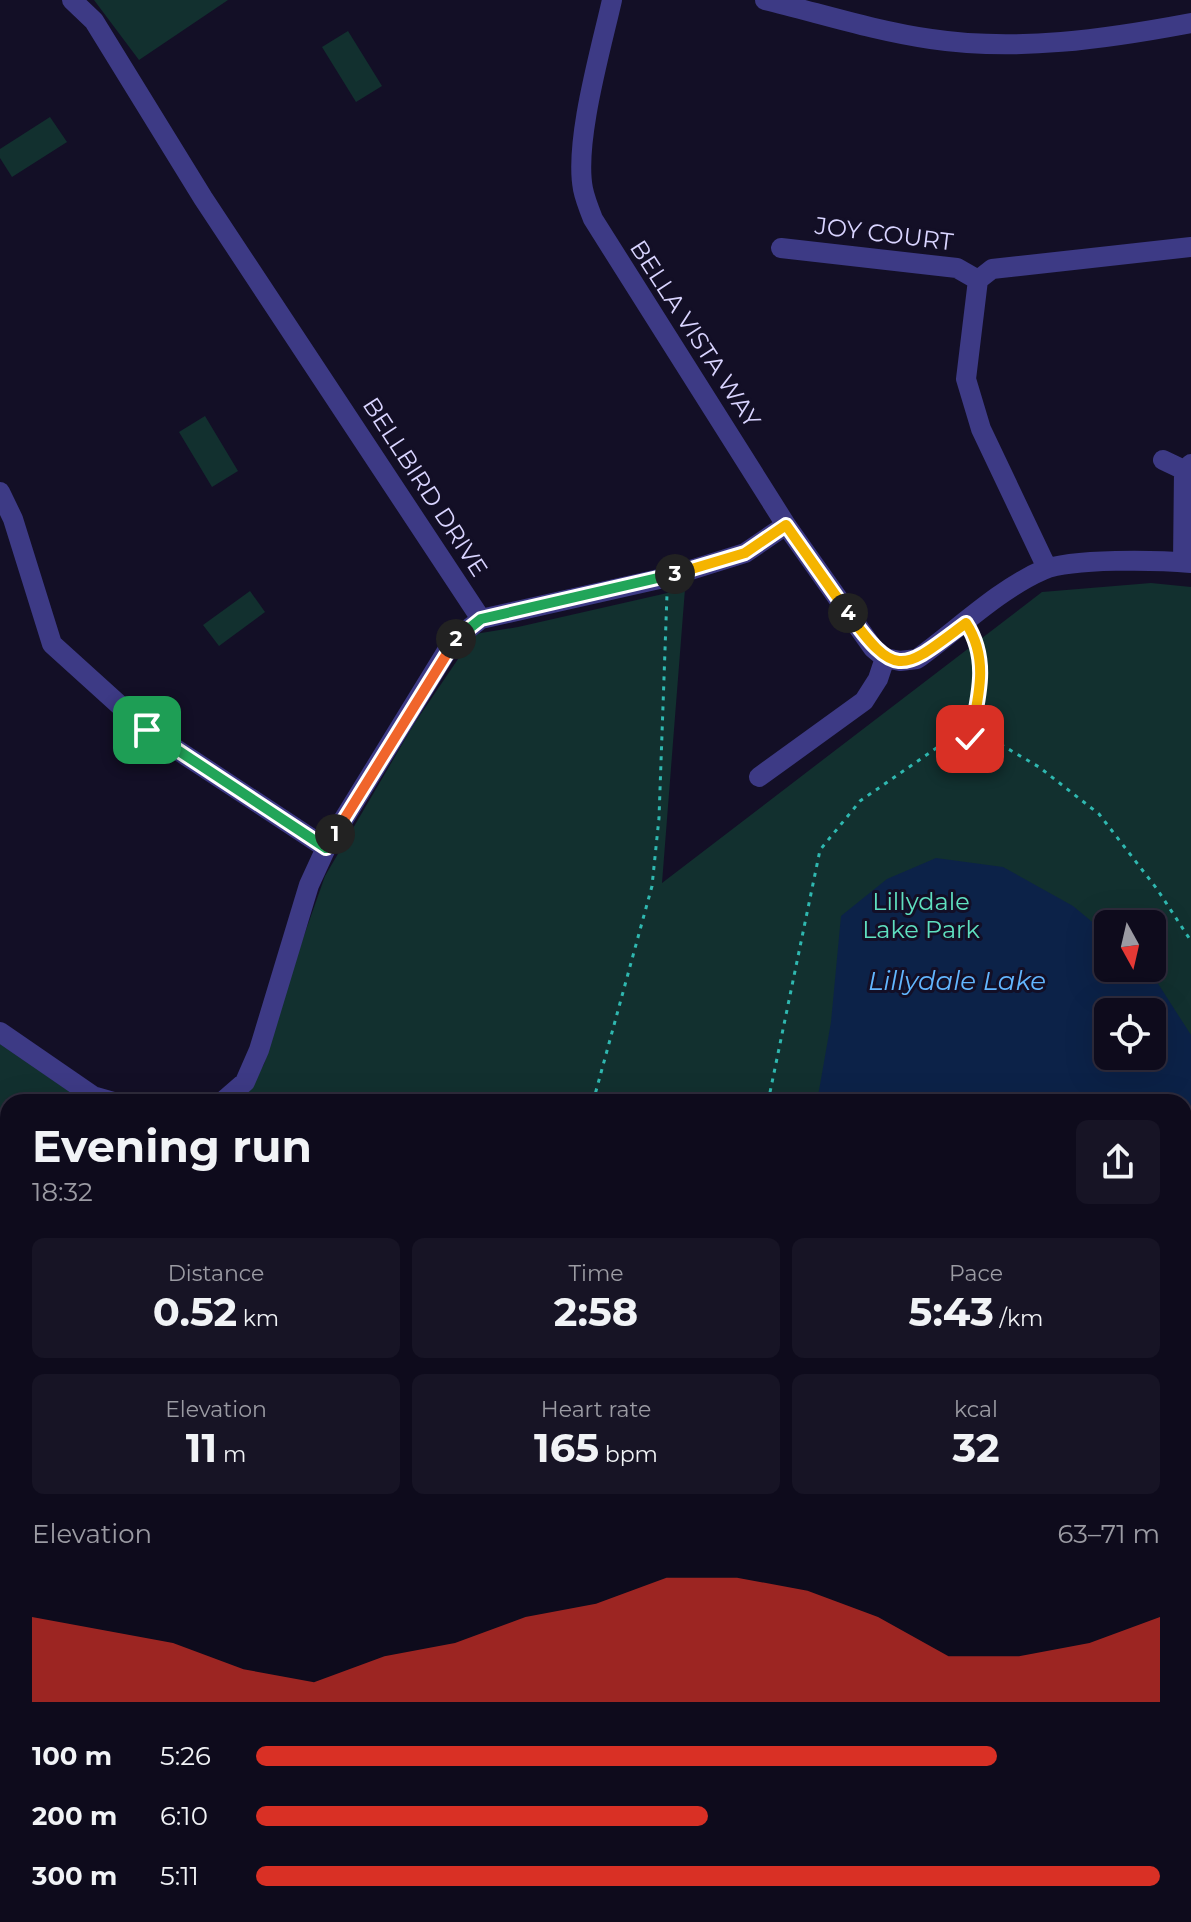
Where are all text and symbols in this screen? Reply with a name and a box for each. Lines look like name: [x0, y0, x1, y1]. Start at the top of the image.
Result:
street label: JOY COURT: [812, 211, 955, 256]
street label: BELLA VISTA WAY: [624, 235, 767, 434]
street label: BELLBIRD DRIVE: [357, 392, 494, 582]
pin: 3: [655, 554, 695, 594]
text: 3: [668, 560, 682, 587]
pin: 4: [828, 593, 868, 633]
text: 4: [840, 599, 856, 626]
pin: 2: [436, 619, 476, 659]
text: 2: [450, 625, 462, 652]
pin: [113, 696, 181, 764]
pin: [936, 705, 1004, 773]
icon: arrive: [125, 708, 169, 752]
icon: check: [948, 717, 992, 761]
pin: 1: [315, 814, 355, 854]
text: 1: [331, 820, 339, 847]
park label: Lillydale Lake Park: [862, 887, 981, 944]
north arrow: [1094, 910, 1166, 982]
map controls: [1094, 910, 1166, 1070]
water label: Lillydale Lake: [868, 965, 1046, 997]
button: locate: [1094, 998, 1166, 1070]
text: Evening run: [32, 1119, 312, 1173]
button: share: [1076, 1120, 1160, 1204]
text: 18:32: [32, 1176, 93, 1208]
text: Distance: [168, 1260, 264, 1287]
text: Time: [568, 1260, 624, 1287]
text: Pace: [949, 1260, 1003, 1287]
text: 0.52: [153, 1287, 237, 1336]
text: 2:58: [554, 1287, 638, 1336]
text: 5:43: [909, 1287, 994, 1336]
text: km: [237, 1305, 279, 1332]
text: /km: [994, 1305, 1043, 1332]
text: Elevation: [165, 1396, 267, 1423]
text: Heart rate: [541, 1396, 651, 1423]
text: kcal: [954, 1396, 998, 1423]
text: 11: [186, 1423, 217, 1472]
text: 165: [534, 1423, 599, 1472]
text: 32: [952, 1423, 1000, 1472]
text: m: [217, 1441, 246, 1468]
text: bpm: [599, 1441, 658, 1468]
text: Elevation: [32, 1518, 152, 1550]
text: 63–71 m: [1057, 1518, 1160, 1550]
text: 100 m: [32, 1740, 112, 1772]
text: 5:26: [160, 1740, 211, 1772]
text: 200 m: [32, 1800, 117, 1832]
text: 6:10: [160, 1800, 208, 1832]
text: 300 m: [32, 1860, 117, 1892]
text: 5:11: [160, 1860, 199, 1892]

